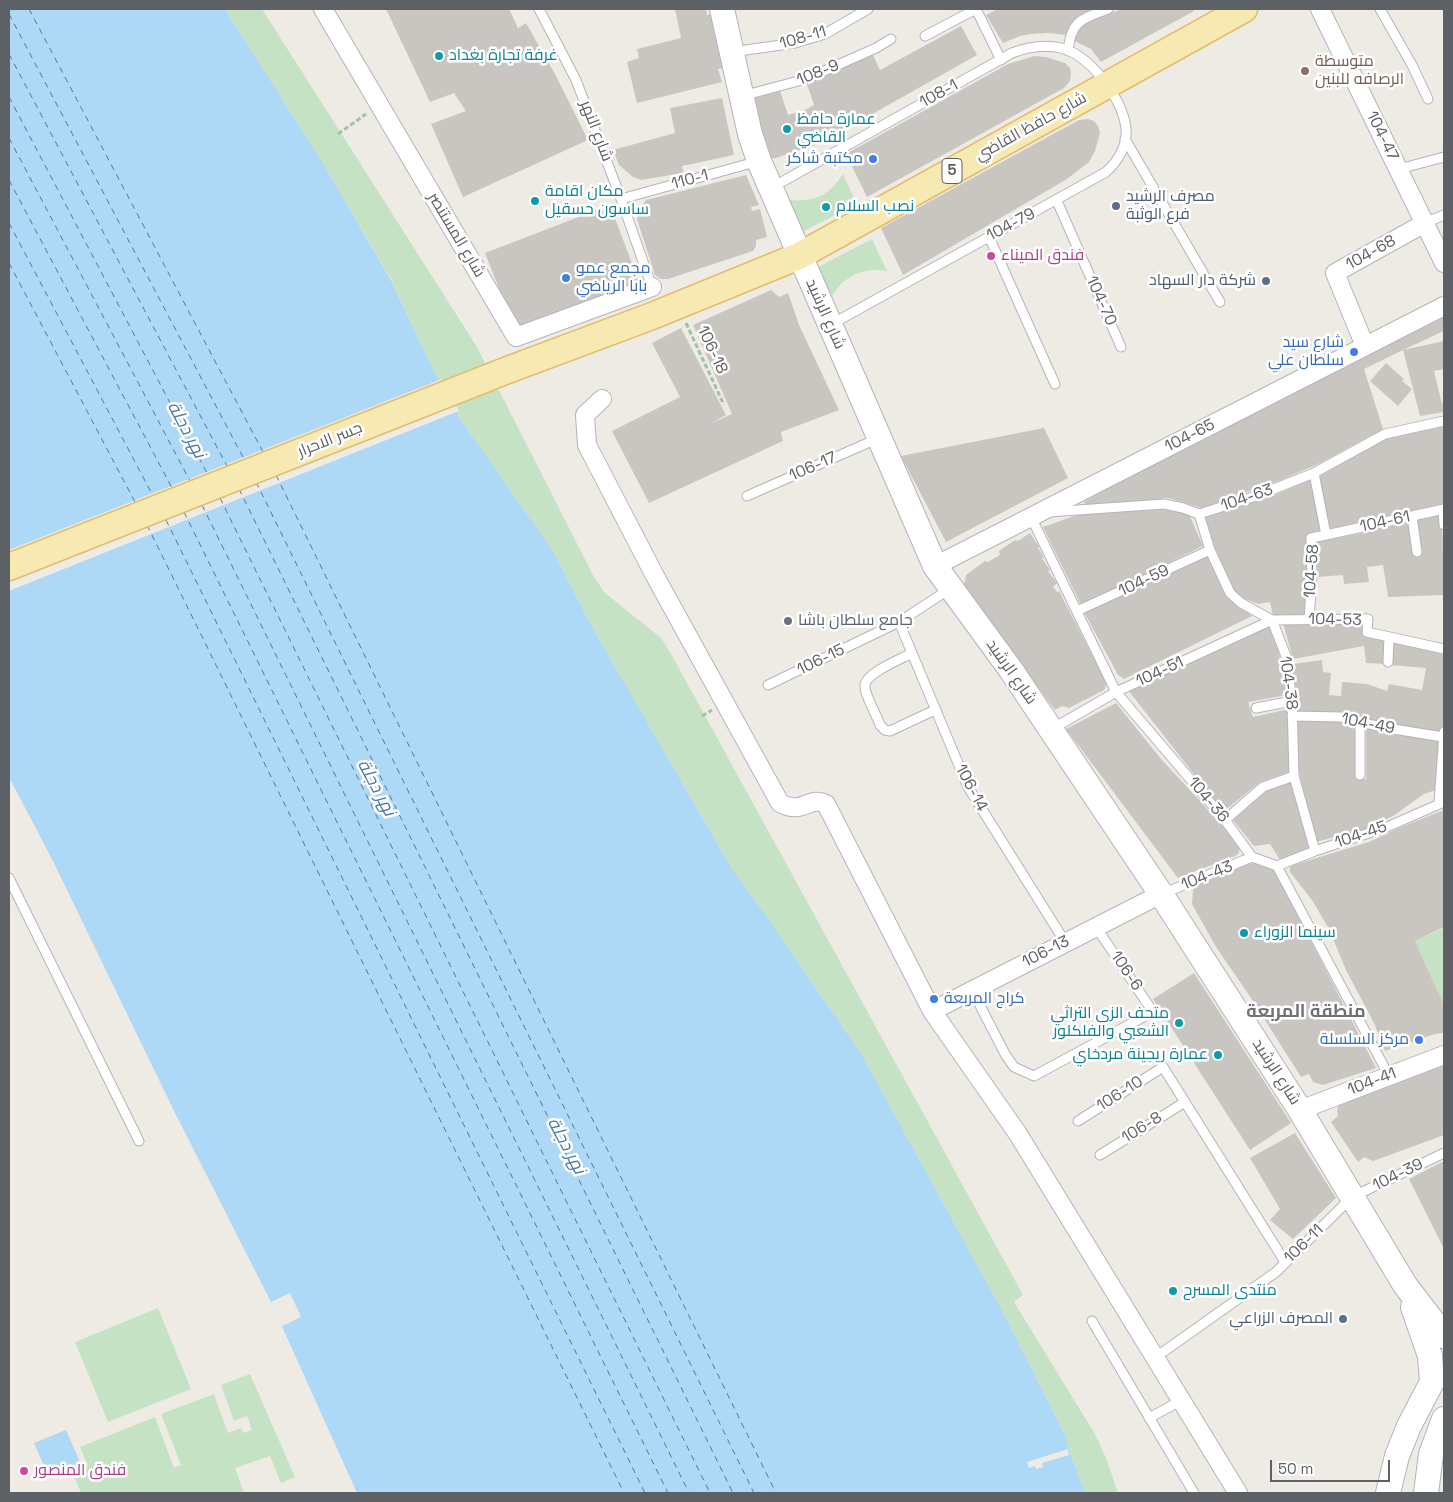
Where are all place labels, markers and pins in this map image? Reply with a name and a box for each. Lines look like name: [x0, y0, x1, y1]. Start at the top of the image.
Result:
place label: غرفة تجارة بغداد: [449, 46, 558, 66]
marker: غرفة تجارة بغداد: [433, 50, 445, 62]
place label: متوسطة الرصافه للبنين: [1315, 52, 1404, 90]
marker: متوسطة الرصافه للبنين: [1299, 65, 1311, 77]
place label: عمارة حافظ القاضي: [797, 110, 876, 148]
marker: عمارة حافظ القاضي: [781, 123, 793, 135]
place label: مكتبة شاكر: [787, 149, 863, 169]
marker: مكتبة شاكر: [867, 153, 879, 165]
place label: مكان اقامة ساسون حسقيل: [545, 182, 649, 220]
place label: مصرف الرشيد فرع الوثبة: [1126, 187, 1215, 225]
marker: مكان اقامة ساسون حسقيل: [529, 195, 541, 207]
place label: نصب السلام: [836, 197, 914, 217]
marker: مصرف الرشيد فرع الوثبة: [1110, 200, 1122, 212]
marker: نصب السلام: [820, 201, 832, 213]
place label: فندق الميناء: [1001, 246, 1084, 266]
marker: فندق الميناء: [985, 250, 997, 262]
place label: مجمع عمو بابا الرياضي: [576, 259, 650, 297]
place label: شركة دار السهاد: [1149, 271, 1256, 291]
marker: مجمع عمو بابا الرياضي: [560, 272, 572, 284]
marker: شركة دار السهاد: [1260, 275, 1272, 287]
place label: شارع سيد سلطان علي: [1268, 333, 1344, 371]
marker: شارع سيد سلطان علي: [1348, 346, 1360, 358]
place label: جامع سلطان باشا: [798, 611, 913, 631]
marker: جامع سلطان باشا: [782, 615, 794, 627]
place label: سينما الزوراء: [1254, 923, 1336, 943]
marker: سينما الزوراء: [1238, 927, 1250, 939]
place label: كراج المربعة: [944, 989, 1024, 1009]
marker: كراج المربعة: [928, 993, 940, 1005]
place label: متحف الزي التراثي الشعبي والفلكلور: [1051, 1004, 1169, 1042]
marker: متحف الزي التراثي الشعبي والفلكلور: [1173, 1017, 1185, 1029]
place label: مركز السلسلة: [1320, 1030, 1409, 1050]
marker: مركز السلسلة: [1413, 1034, 1425, 1046]
place label: عمارة ريجينة مردخاي: [1072, 1045, 1208, 1065]
marker: عمارة ريجينة مردخاي: [1212, 1049, 1224, 1061]
place label: منتدى المسرح: [1183, 1281, 1277, 1301]
marker: منتدى المسرح: [1167, 1285, 1179, 1297]
place label: المصرف الزراعي: [1229, 1309, 1333, 1329]
marker: المصرف الزراعي: [1337, 1313, 1349, 1325]
place label: فندق المنصور: [34, 1461, 126, 1481]
marker: فندق المنصور: [18, 1465, 30, 1477]

